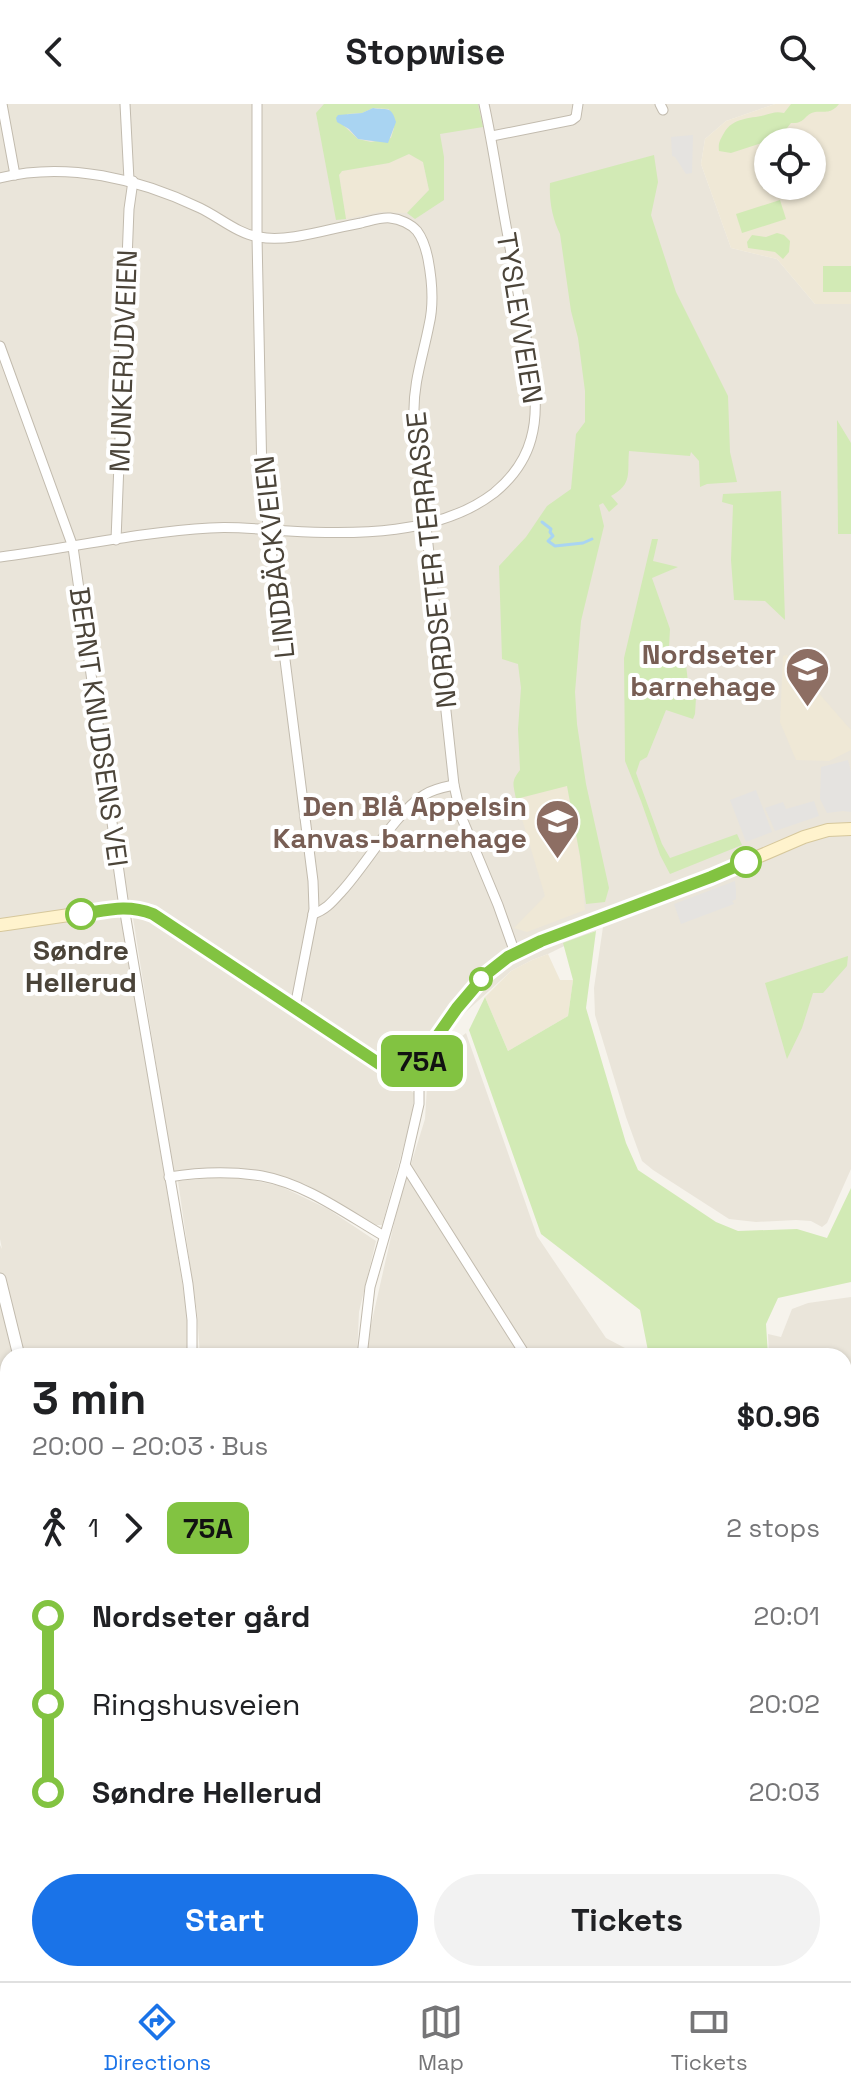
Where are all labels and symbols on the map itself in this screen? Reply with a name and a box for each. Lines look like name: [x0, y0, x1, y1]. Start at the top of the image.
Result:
street label: TYSLEVVEIEN: [489, 230, 551, 406]
street label: MUNKERUDVEIEN: [101, 249, 145, 473]
street label: NORDSETER TERRASSE: [398, 410, 464, 710]
street label: LINDBÄCKVEIEN: [245, 454, 303, 660]
street label: BERNT KNUDSENS VEI: [62, 585, 136, 869]
place label: Nordseter barnehage: [630, 636, 776, 704]
school or university icon: Nordseter barnehage: [783, 646, 831, 709]
place label: Den Blå Appelsin Kanvas-barnehage: [273, 788, 527, 856]
school or university icon: Den Blå Appelsin Kanvas-barnehage: [534, 798, 582, 861]
unlabelled marker: [731, 847, 761, 877]
marker: Søndre Hellerud: [66, 899, 96, 929]
place label: Søndre Hellerud: [25, 932, 137, 1000]
unlabelled marker: [470, 968, 492, 990]
line badge: 75A: [376, 1035, 468, 1087]

